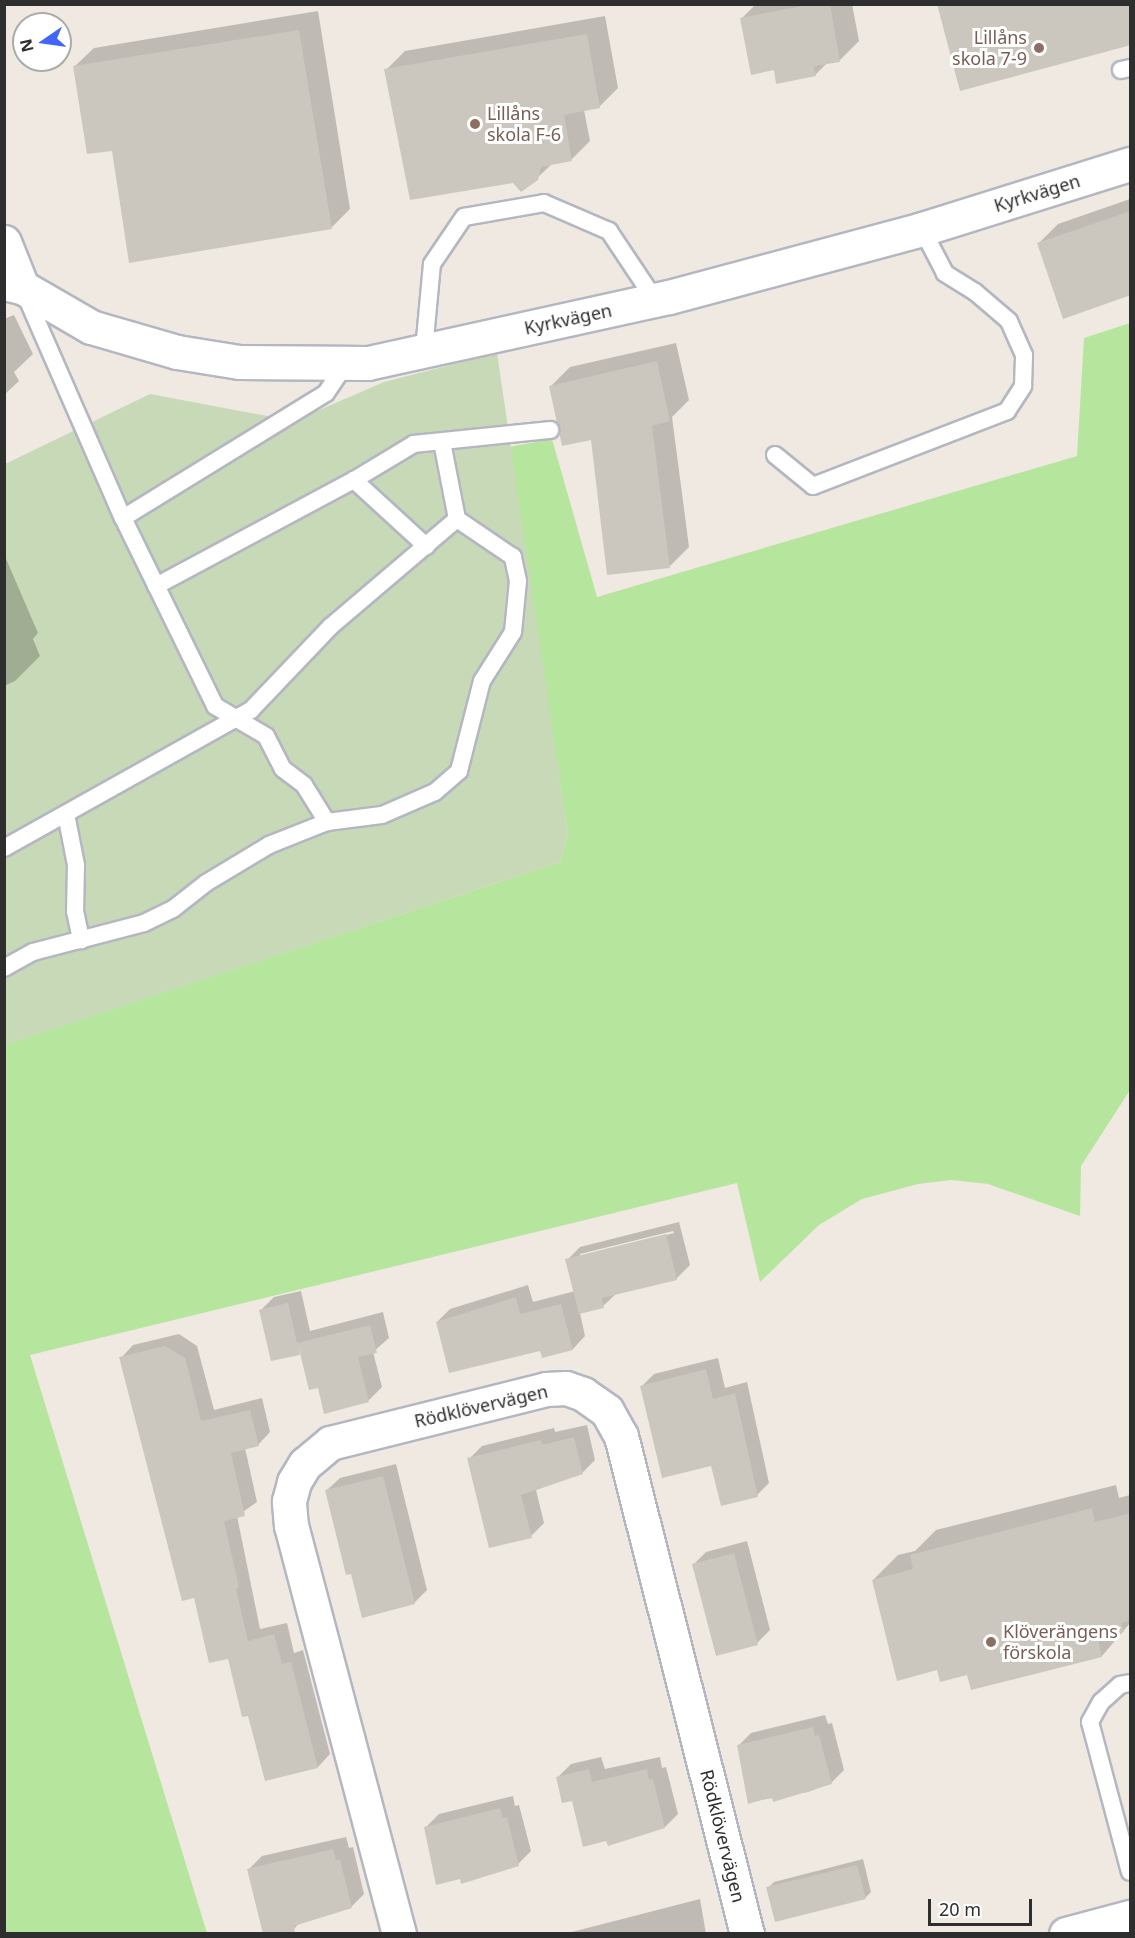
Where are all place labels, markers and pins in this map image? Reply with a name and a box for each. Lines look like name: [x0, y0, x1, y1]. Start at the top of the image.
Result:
place label: Lillåns skola 7-9: [952, 27, 1027, 70]
marker: Lillåns skola 7-9: [1032, 41, 1046, 55]
place label: Lillåns skola F-6: [487, 103, 561, 146]
marker: Lillåns skola F-6: [468, 117, 482, 131]
place label: Klöverängens förskola: [1003, 1621, 1118, 1664]
marker: Klöverängens förskola: [984, 1635, 998, 1649]

